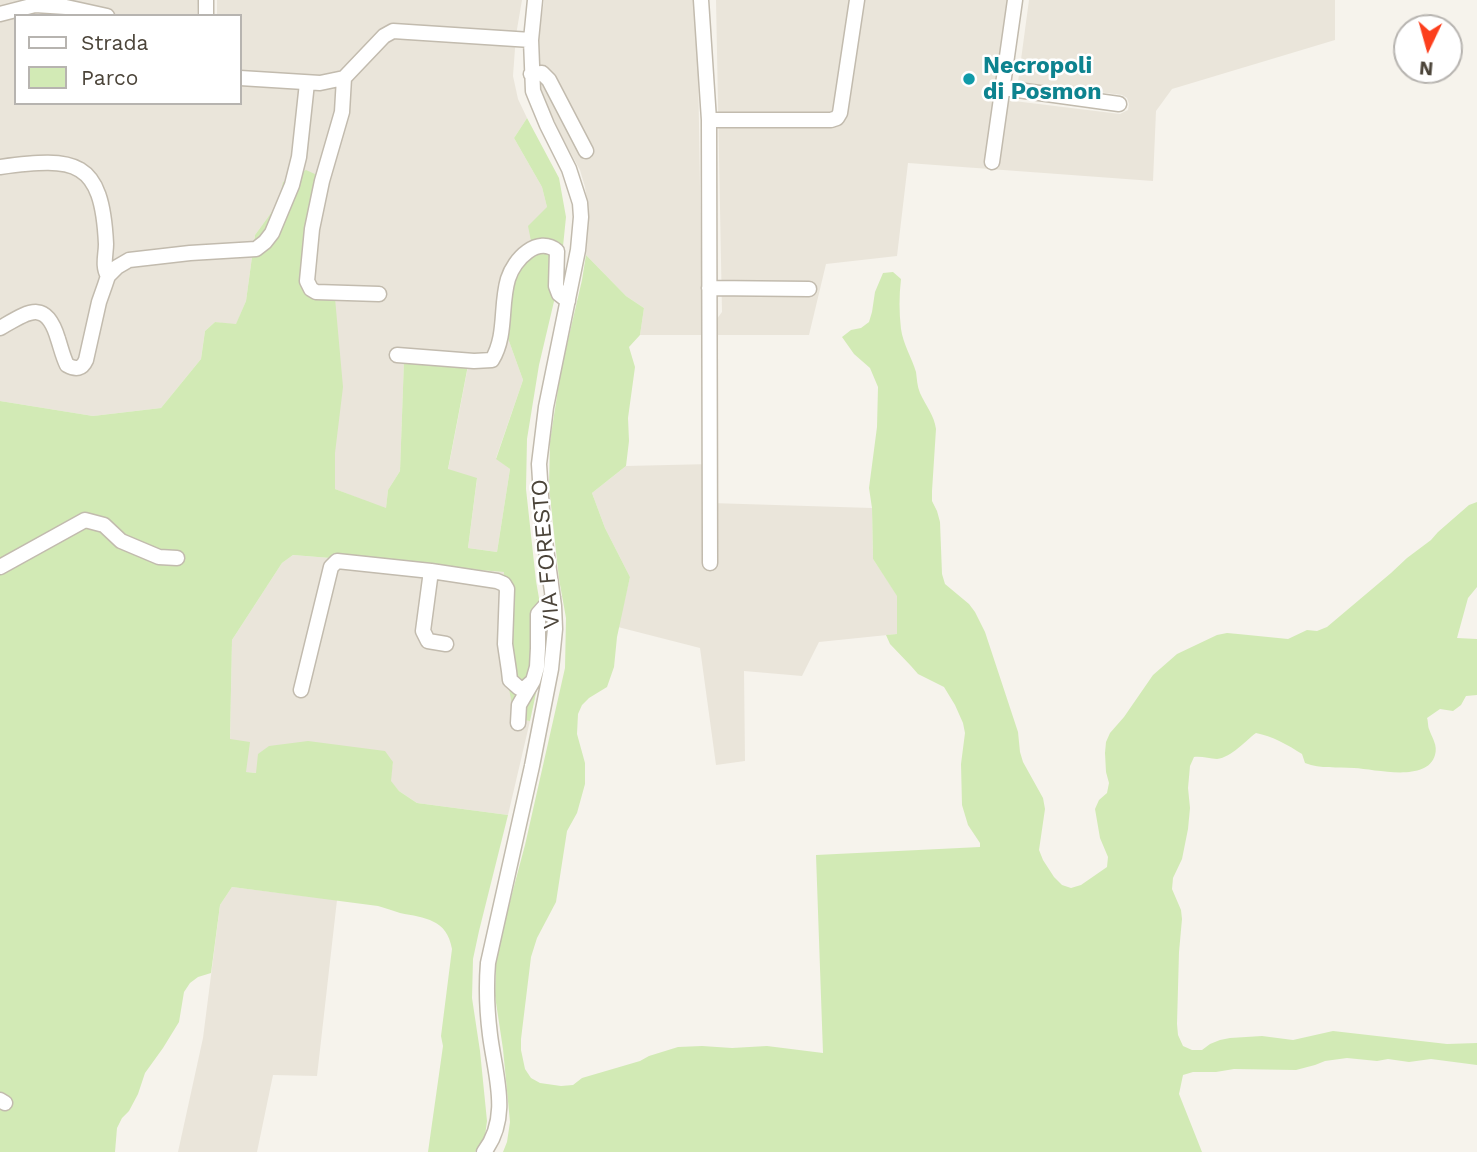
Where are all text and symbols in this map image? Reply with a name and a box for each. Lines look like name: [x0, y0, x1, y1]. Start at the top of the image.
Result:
legend: [14, 14, 242, 105]
north arrow: [1393, 14, 1463, 84]
text: Strada: [81, 30, 148, 55]
place label: Necropoli di Posmon: [983, 52, 1101, 106]
text: N: [1418, 56, 1434, 80]
text: Parco: [81, 65, 138, 90]
marker: Necropoli di Posmon: [961, 71, 977, 87]
street label: VIA FORESTO: [526, 478, 566, 630]

